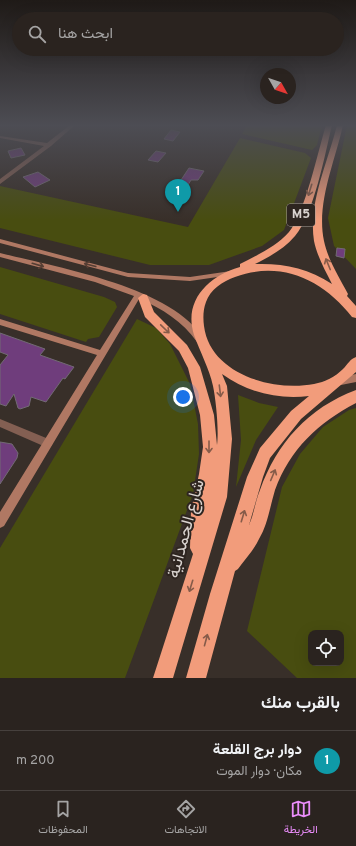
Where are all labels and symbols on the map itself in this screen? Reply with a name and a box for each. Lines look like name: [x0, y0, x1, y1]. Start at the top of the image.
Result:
north arrow: [260, 68, 296, 104]
pin: 1: [165, 179, 191, 212]
one-way arrow: [306, 183, 313, 196]
road number: M5: [287, 204, 315, 226]
one-way arrow: [323, 258, 331, 270]
one-way arrow: [84, 261, 97, 268]
one-way arrow: [31, 262, 44, 269]
one-way arrow: [160, 324, 170, 334]
one-way arrow: [217, 384, 224, 397]
your location: [173, 387, 193, 407]
one-way arrow: [205, 440, 213, 453]
one-way arrow: [270, 470, 278, 482]
street label: شارع الحمدانية: [163, 477, 211, 581]
one-way arrow: [240, 509, 247, 522]
one-way arrow: [187, 580, 195, 592]
one-way arrow: [203, 634, 211, 647]

